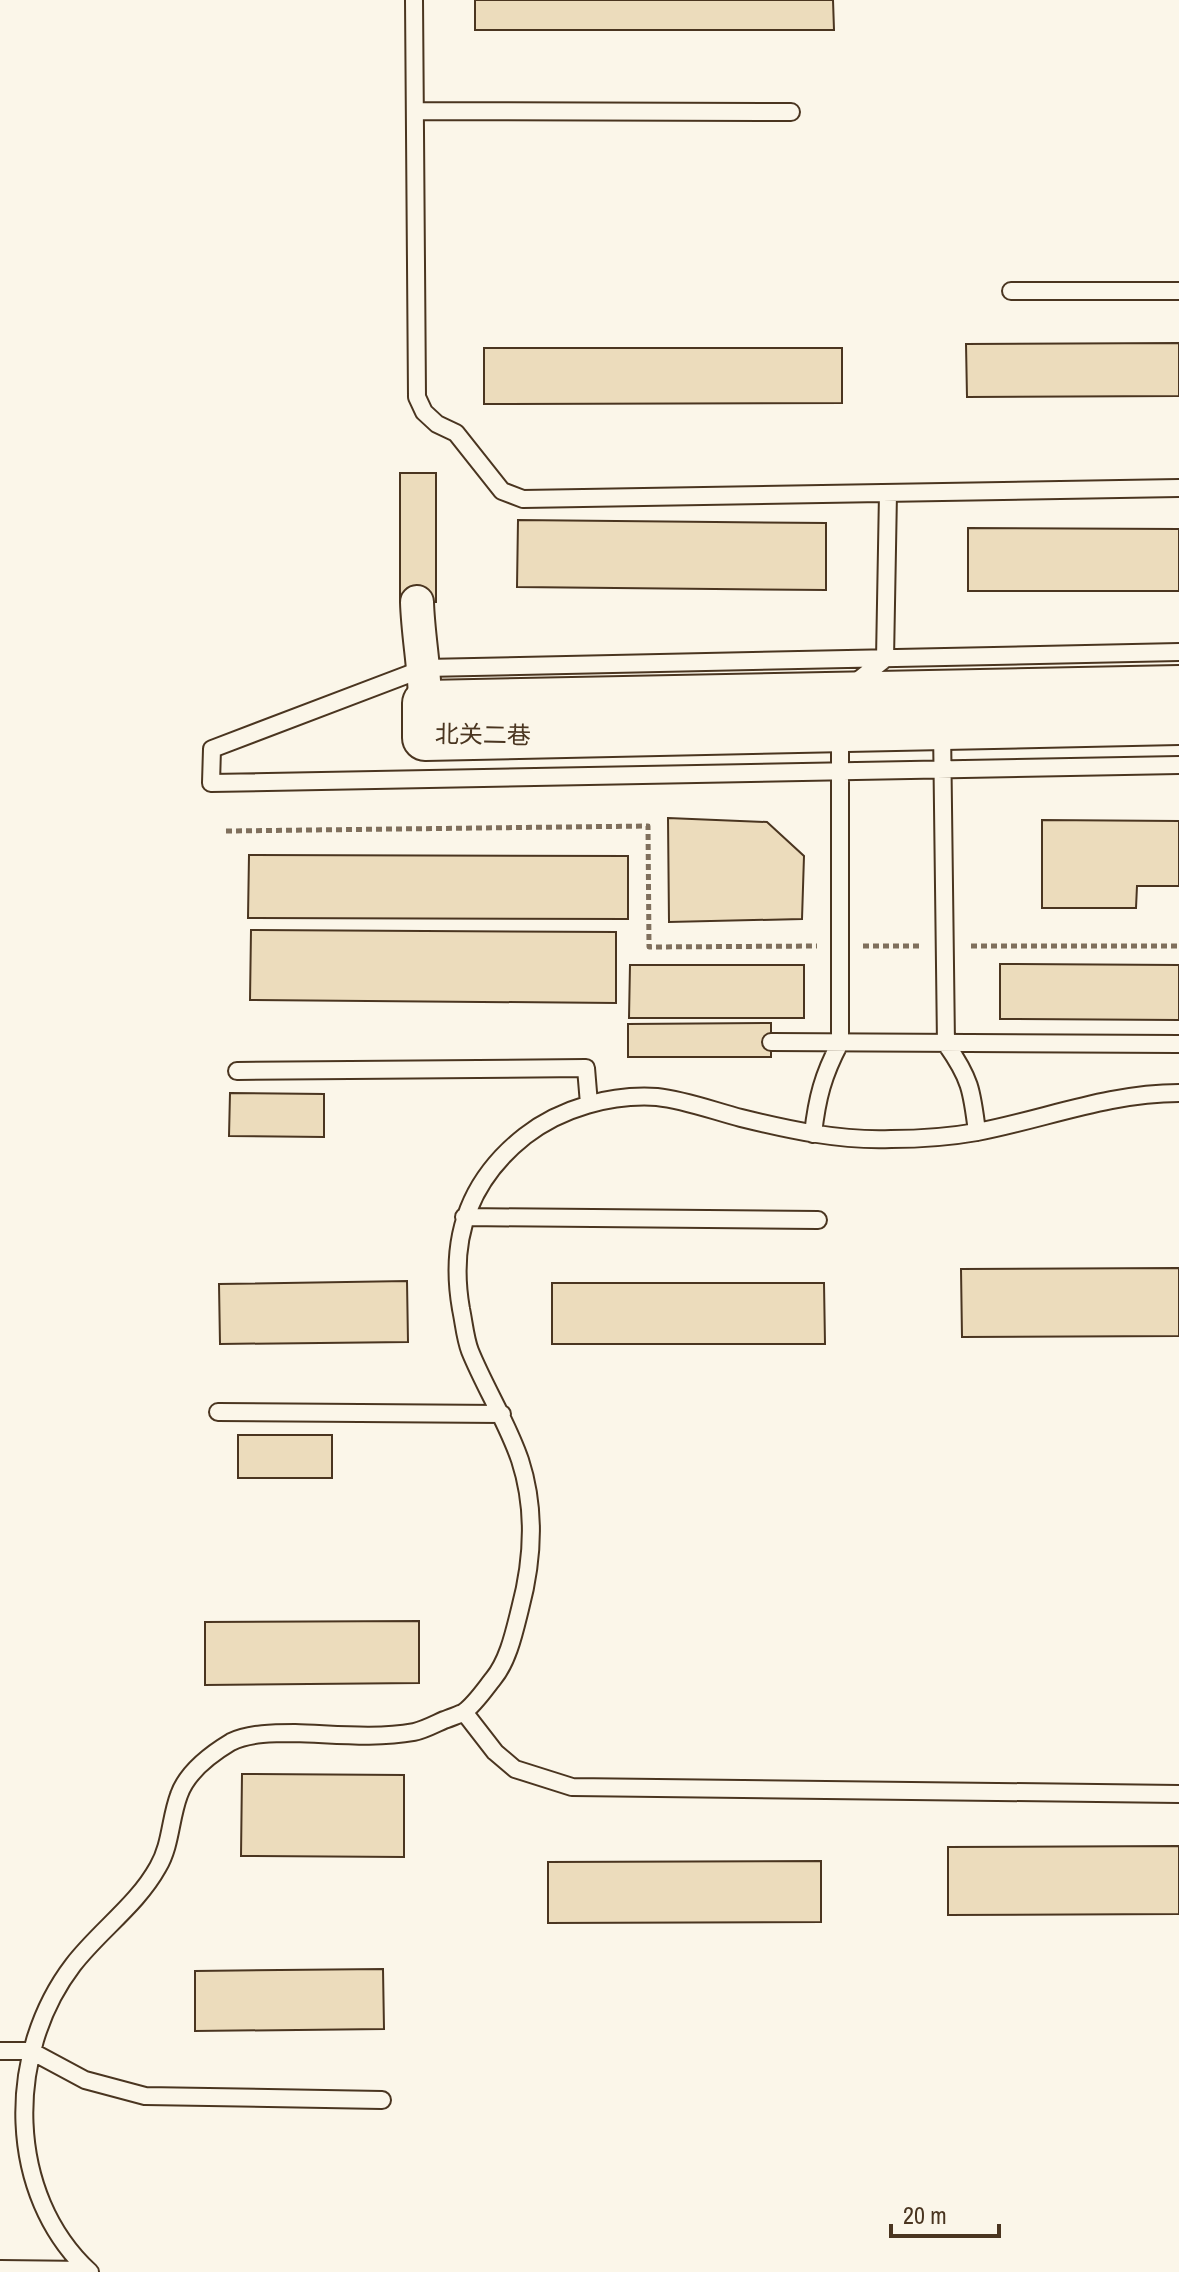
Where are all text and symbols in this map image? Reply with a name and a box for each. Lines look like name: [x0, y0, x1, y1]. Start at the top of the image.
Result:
street label: 北关二巷: [435, 717, 531, 751]
scale bar: [891, 2188, 999, 2238]
text: 20 m: [903, 2199, 947, 2231]

